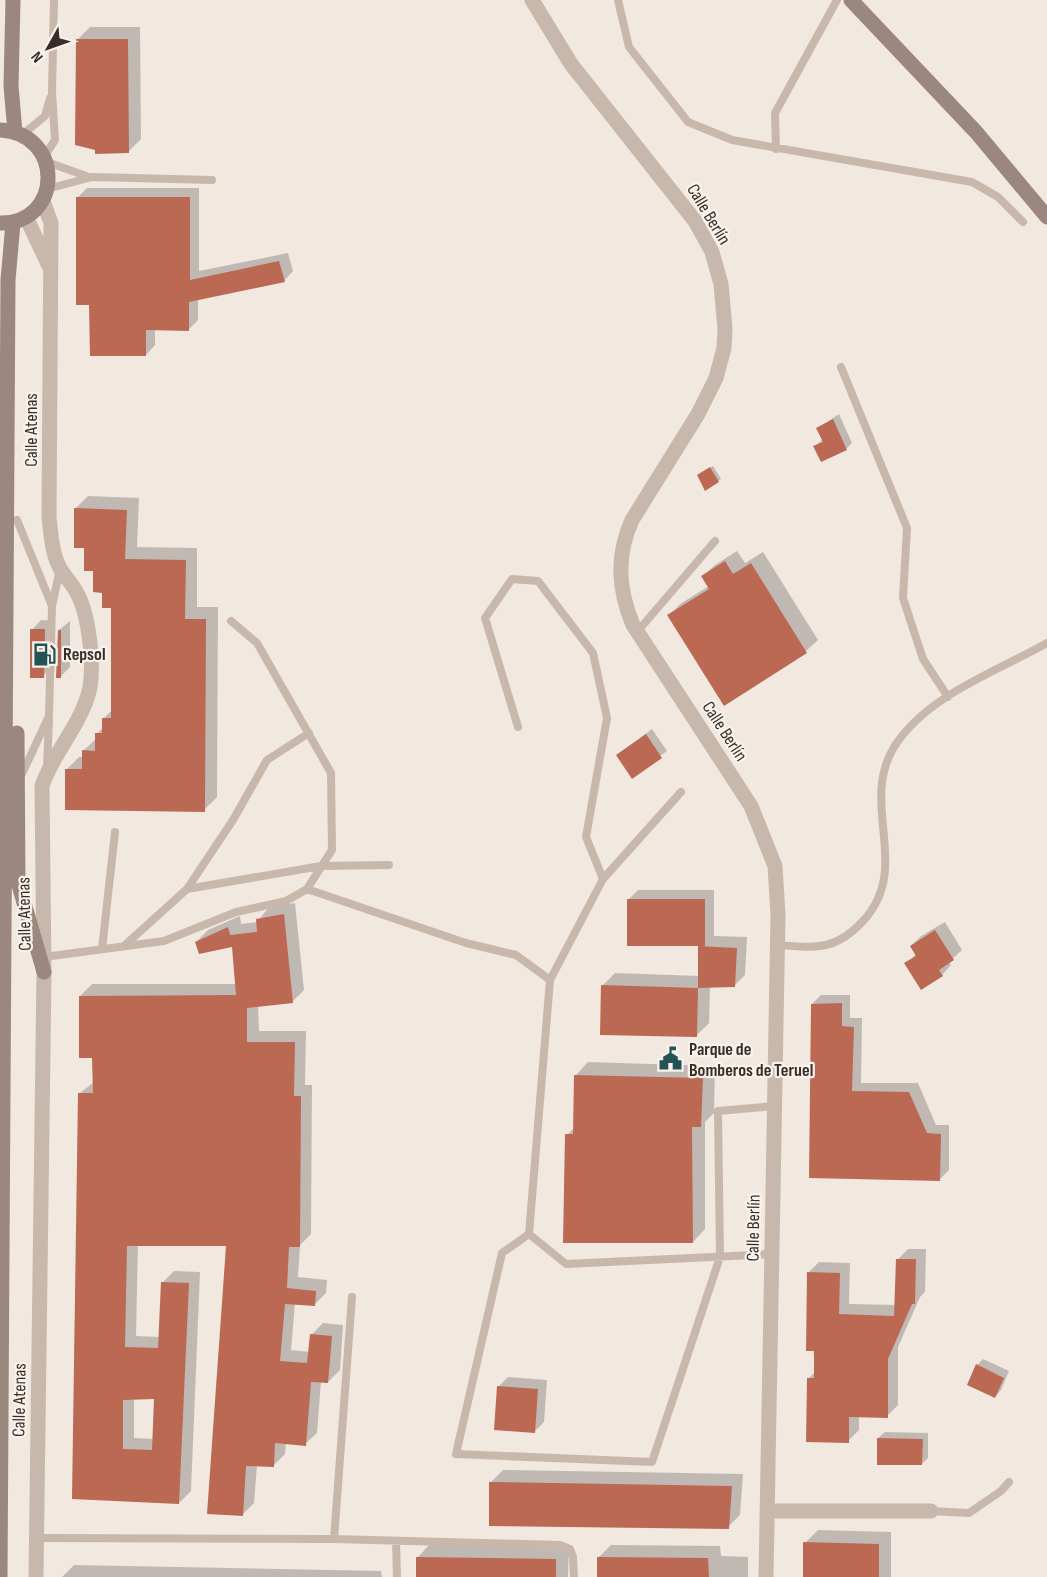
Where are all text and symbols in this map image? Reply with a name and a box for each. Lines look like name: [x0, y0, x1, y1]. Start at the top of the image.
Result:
north arrow: [18, 18, 78, 78]
text: N: [28, 47, 48, 66]
street label: Calle Berlín: [682, 180, 735, 248]
street label: Calle Atenas: [21, 393, 42, 467]
fuel station icon: Repsol: [32, 641, 58, 667]
place label: Repsol: [63, 644, 106, 665]
street label: Calle Berlín: [698, 697, 752, 765]
street label: Calle Atenas: [13, 877, 36, 951]
place label: Parque de Bomberos de Teruel: [689, 1039, 813, 1081]
public building icon: Parque de Bomberos de Teruel: [658, 1046, 684, 1072]
street label: Calle Berlín: [742, 1194, 765, 1262]
street label: Calle Atenas: [8, 1363, 31, 1437]

